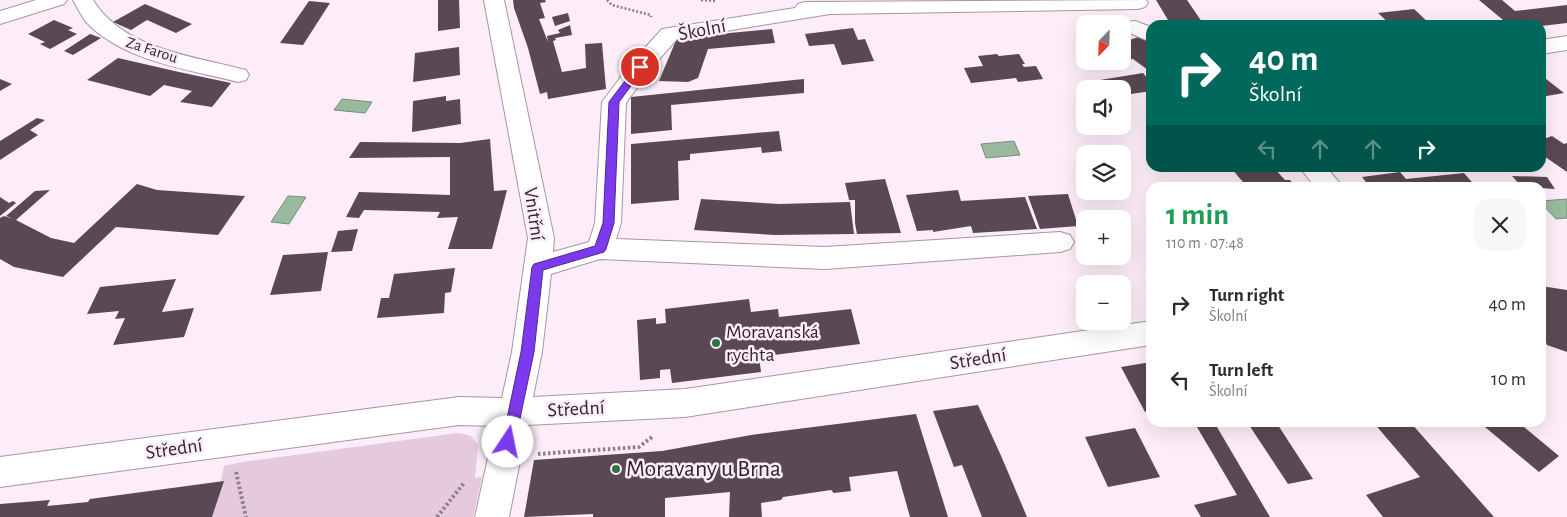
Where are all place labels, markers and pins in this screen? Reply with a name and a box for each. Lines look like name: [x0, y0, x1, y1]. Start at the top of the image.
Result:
pin: [619, 46, 661, 88]
place label: Moravanská rychta: [726, 322, 819, 365]
marker: Moravanská rychta: [710, 337, 722, 349]
place label: Moravany u Brna: [626, 457, 781, 481]
marker: Moravany u Brna: [610, 463, 622, 475]

